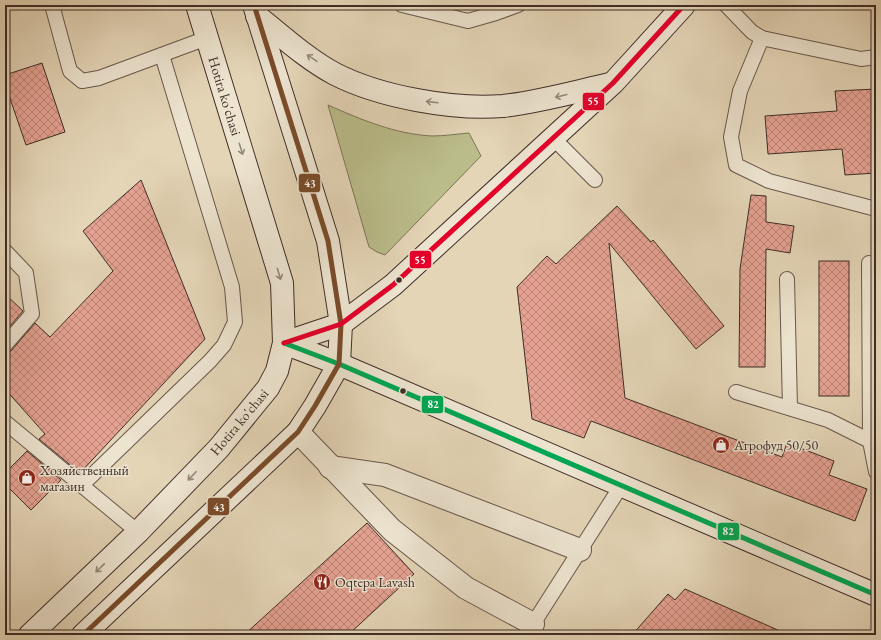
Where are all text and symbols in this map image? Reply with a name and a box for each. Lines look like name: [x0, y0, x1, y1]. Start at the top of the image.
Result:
street label: Hotira ko'chasi: [204, 54, 246, 138]
one-way arrow: [306, 54, 317, 62]
line badge: 55: [582, 92, 605, 111]
one-way arrow: [555, 93, 568, 100]
text: 55: [587, 94, 599, 108]
one-way arrow: [426, 98, 439, 106]
one-way arrow: [238, 143, 245, 156]
line badge: 43: [298, 173, 321, 193]
text: 43: [304, 176, 316, 190]
line badge: 55: [409, 250, 432, 269]
text: 55: [414, 253, 426, 267]
one-way arrow: [276, 267, 283, 280]
unlabelled marker: [394, 275, 404, 285]
street label: Hotira ko'chasi: [206, 384, 273, 459]
unlabelled marker: [398, 386, 408, 396]
line badge: 82: [421, 395, 444, 414]
text: 82: [427, 397, 439, 411]
shop icon: Агрофуд 50/50: [711, 435, 731, 455]
place label: Агрофуд 50/50: [733, 436, 818, 454]
place label: Хозяйственный магазин: [39, 461, 130, 495]
shop icon: Хозяйственный магазин: [17, 468, 37, 488]
one-way arrow: [187, 471, 196, 481]
line badge: 43: [207, 497, 230, 516]
text: 43: [213, 500, 225, 514]
line badge: 82: [717, 522, 740, 541]
text: 82: [722, 524, 734, 538]
one-way arrow: [95, 563, 105, 573]
restaurant icon: Oqtepa Lavash: [312, 572, 332, 592]
place label: Oqtepa Lavash: [335, 573, 415, 591]

